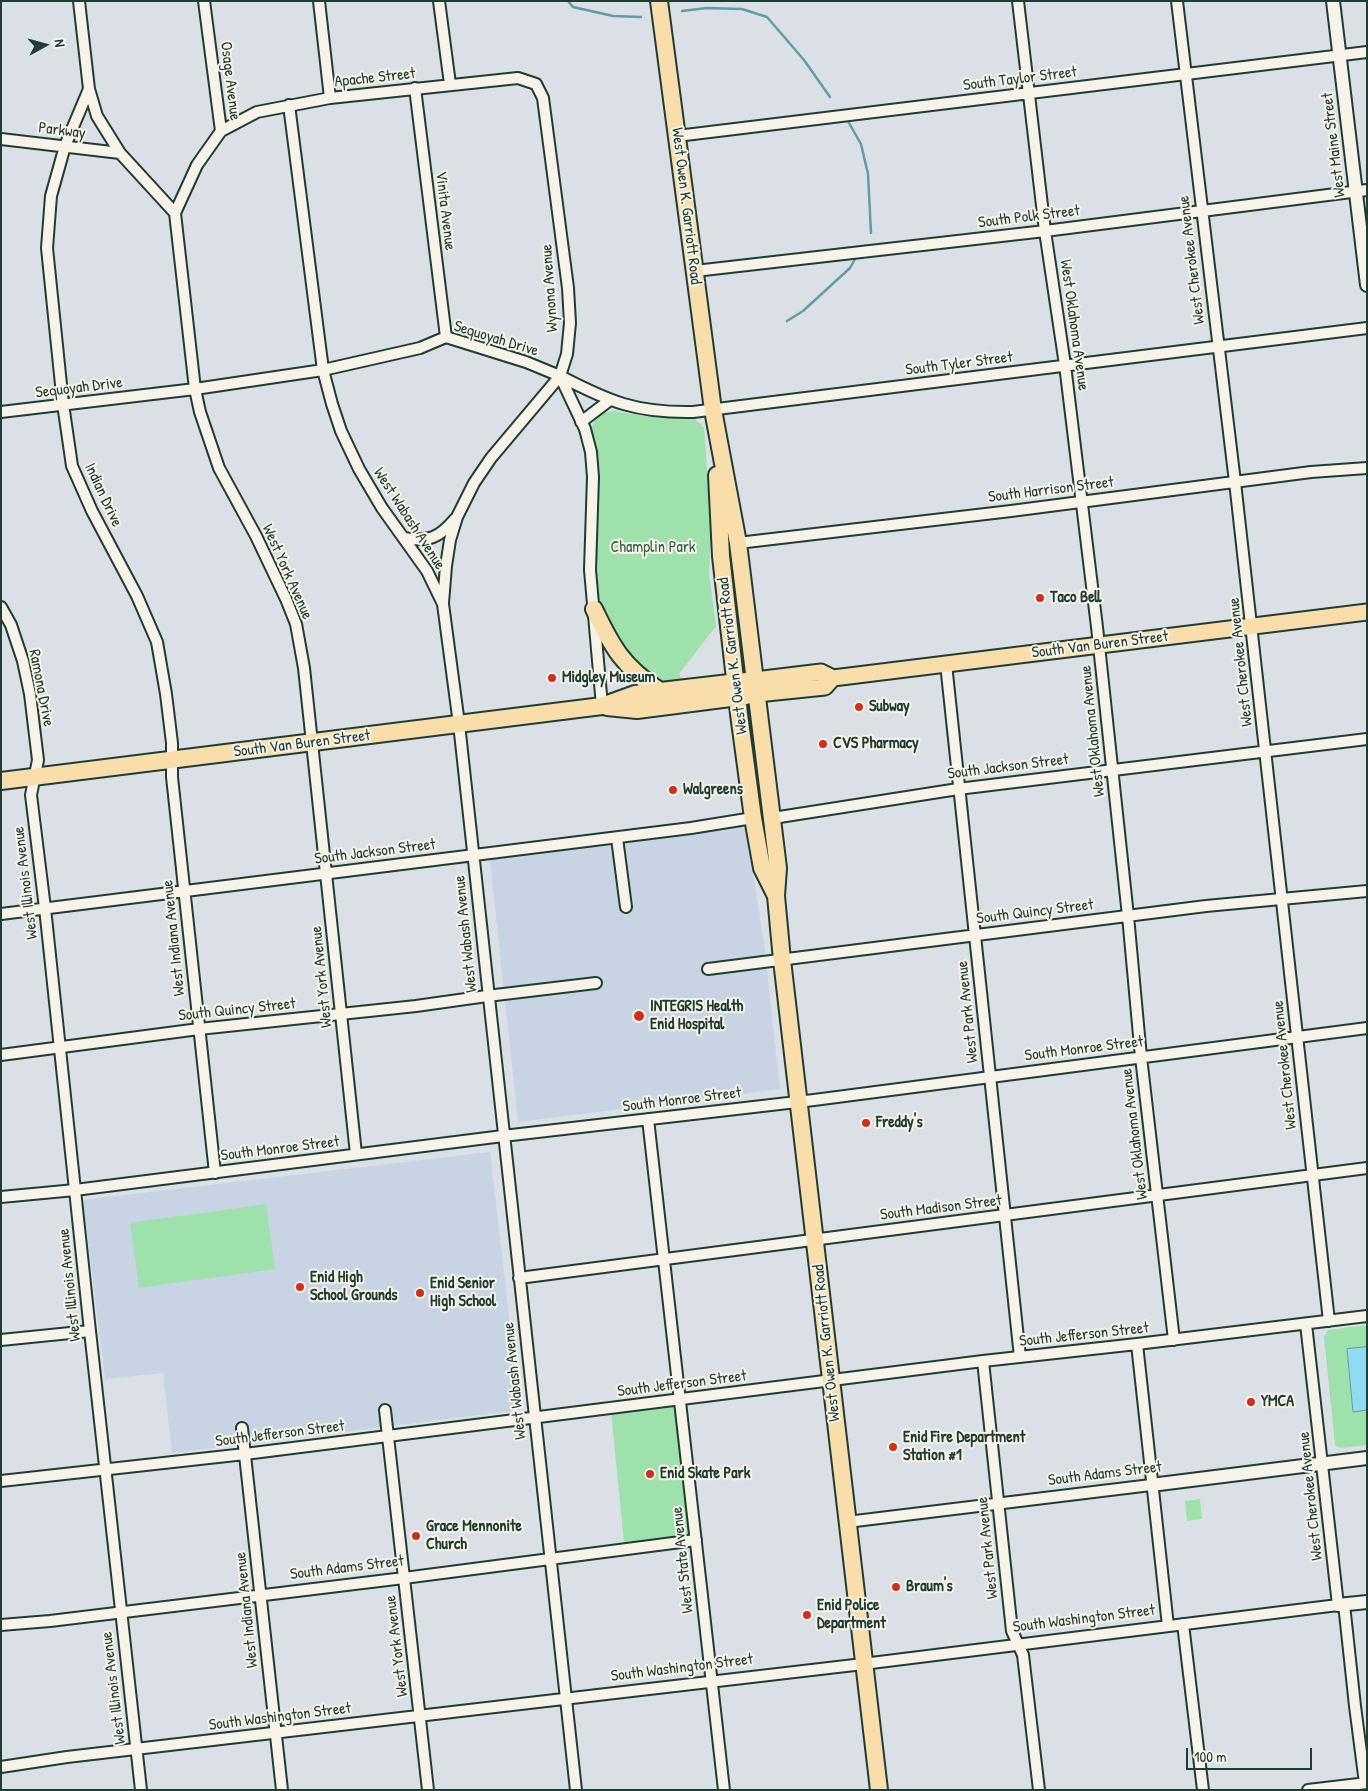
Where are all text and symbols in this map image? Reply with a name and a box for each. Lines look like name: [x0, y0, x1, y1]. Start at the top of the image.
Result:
north arrow: [20, 20, 70, 70]
text: N: [51, 38, 70, 48]
street label: Osage Avenue: [216, 41, 244, 121]
street label: South Taylor Street: [962, 62, 1078, 96]
street label: Apache Street: [334, 64, 416, 92]
street label: West Maine Street: [1318, 91, 1350, 199]
street label: Parkway: [37, 119, 87, 143]
street label: West Owen K. Garriott Road: [667, 126, 705, 286]
street label: Vinita Avenue: [431, 170, 459, 252]
street label: West Cherokee Avenue: [1175, 194, 1209, 326]
street label: South Polk Street: [977, 201, 1081, 233]
street label: Wynona Avenue: [537, 243, 563, 333]
street label: West Oklahoma Avenue: [1055, 258, 1093, 392]
street label: Sequoyah Drive: [451, 317, 541, 361]
street label: South Tyler Street: [904, 348, 1014, 380]
street label: Sequoyah Drive: [34, 373, 124, 403]
street label: Indian Drive: [80, 460, 126, 530]
street label: West Wabash Avenue: [369, 464, 449, 574]
street label: South Harrison Street: [987, 473, 1115, 507]
street label: West York Avenue: [257, 521, 317, 623]
park label: Champlin Park: [610, 538, 696, 558]
street label: West Owen K. Garriott Road: [714, 576, 752, 736]
place label: Taco Bell: [1050, 588, 1101, 608]
marker: Taco Bell: [1034, 592, 1046, 604]
street label: West Cherokee Avenue: [1225, 597, 1257, 727]
street label: South Van Buren Street: [1031, 627, 1169, 663]
street label: Ramona Drive: [24, 648, 58, 728]
street label: West Oklahoma Avenue: [1077, 664, 1109, 798]
place label: Midgley Museum: [562, 668, 655, 688]
marker: Midgley Museum: [546, 672, 558, 684]
place label: Subway: [869, 697, 910, 717]
marker: Subway: [853, 701, 865, 713]
street label: South Van Buren Street: [233, 726, 371, 762]
place label: CVS Pharmacy: [833, 734, 919, 754]
marker: CVS Pharmacy: [817, 738, 829, 750]
street label: South Jackson Street: [946, 750, 1070, 784]
place label: Walgreens: [683, 780, 743, 800]
marker: Walgreens: [667, 784, 679, 796]
street label: West Illinois Avenue: [10, 826, 42, 940]
street label: South Jackson Street: [313, 835, 437, 869]
street label: West Wabash Avenue: [450, 874, 482, 994]
street label: West Indiana Avenue: [158, 879, 190, 997]
street label: South Quincy Street: [975, 895, 1095, 929]
street label: West York Avenue: [307, 925, 337, 1029]
street label: West Park Avenue: [953, 960, 983, 1064]
street label: South Quincy Street: [177, 994, 297, 1026]
place label: INTEGRIS Health Enid Hospital: [650, 997, 743, 1035]
street label: West Cherokee Avenue: [1269, 1000, 1301, 1130]
marker: INTEGRIS Health Enid Hospital: [632, 1009, 646, 1023]
street label: South Monroe Street: [1024, 1032, 1144, 1066]
street label: West Oklahoma Avenue: [1117, 1067, 1153, 1201]
street label: South Monroe Street: [622, 1083, 742, 1117]
place label: Freddy's: [876, 1113, 923, 1133]
marker: Freddy's: [860, 1117, 872, 1129]
street label: South Monroe Street: [220, 1132, 340, 1166]
street label: South Madison Street: [879, 1191, 1003, 1225]
street label: West Illinois Avenue: [55, 1228, 85, 1342]
street label: West Owen K. Garriott Road: [809, 1264, 845, 1422]
place label: Enid High School Grounds: [310, 1268, 397, 1306]
place label: Enid Senior High School: [430, 1274, 496, 1312]
marker: Enid High School Grounds: [294, 1281, 306, 1293]
marker: Enid Senior High School: [414, 1287, 426, 1299]
street label: South Jefferson Street: [1018, 1319, 1150, 1351]
street label: West Wabash Avenue: [499, 1321, 531, 1441]
street label: South Jefferson Street: [616, 1367, 748, 1401]
place label: YMCA: [1261, 1392, 1294, 1412]
marker: YMCA: [1245, 1396, 1257, 1408]
street label: South Jefferson Street: [214, 1417, 346, 1451]
place label: Enid Fire Department Station #1: [903, 1428, 1025, 1466]
street label: West Cherokee Avenue: [1295, 1431, 1327, 1561]
marker: Enid Fire Department Station #1: [887, 1441, 899, 1453]
street label: South Adams Street: [1047, 1458, 1163, 1490]
place label: Enid Skate Park: [660, 1464, 750, 1484]
marker: Enid Skate Park: [644, 1468, 656, 1480]
street label: West Park Avenue: [973, 1496, 1003, 1600]
street label: West State Avenue: [668, 1506, 698, 1614]
place label: Grace Mennonite Church: [426, 1517, 522, 1555]
marker: Grace Mennonite Church: [410, 1530, 422, 1542]
street label: West Indiana Avenue: [231, 1551, 263, 1669]
street label: South Adams Street: [289, 1552, 405, 1584]
place label: Braum's: [906, 1577, 953, 1597]
marker: Braum's: [890, 1581, 902, 1593]
street label: West York Avenue: [381, 1594, 413, 1698]
place label: Enid Police Department: [817, 1596, 886, 1634]
street label: South Washington Street: [1012, 1601, 1156, 1637]
marker: Enid Police Department: [801, 1609, 813, 1621]
street label: West Illinois Avenue: [98, 1631, 130, 1745]
street label: South Washington Street: [610, 1650, 754, 1686]
street label: South Washington Street: [208, 1699, 352, 1735]
scale bar: [1188, 1738, 1314, 1770]
text: 100 m: [1194, 1746, 1227, 1767]

